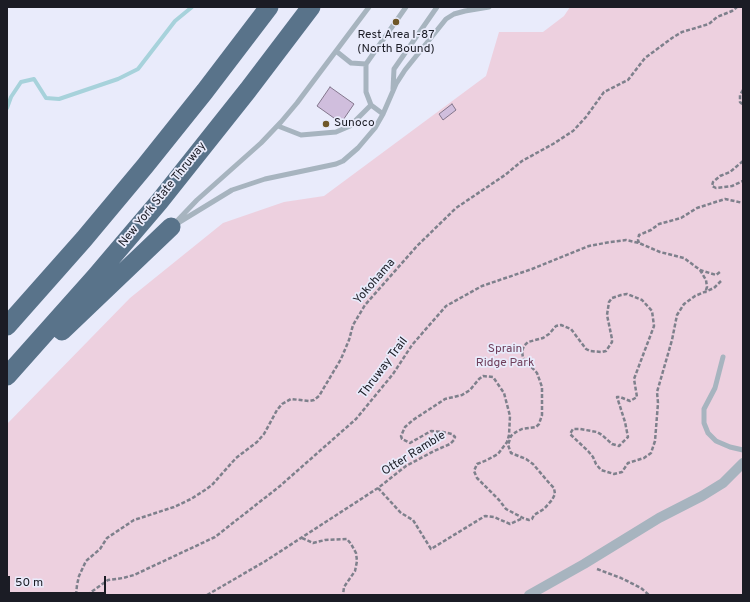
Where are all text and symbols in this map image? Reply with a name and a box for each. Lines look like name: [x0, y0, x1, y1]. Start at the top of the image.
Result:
marker: Rest Area I-87 (North Bound): [391, 17, 401, 27]
place label: Rest Area I-87 (North Bound): [357, 29, 435, 57]
place label: Sunoco: [334, 117, 375, 131]
marker: Sunoco: [321, 119, 331, 129]
street label: New York State Thruway: [116, 140, 210, 250]
street label: Yokohama: [351, 256, 399, 308]
street label: Thruway Trail: [357, 335, 411, 401]
park label: Sprain Ridge Park: [476, 343, 534, 371]
street label: Otter Ramble: [379, 429, 449, 479]
scale bar: [10, 568, 108, 594]
text: 50 m: [15, 575, 43, 591]

